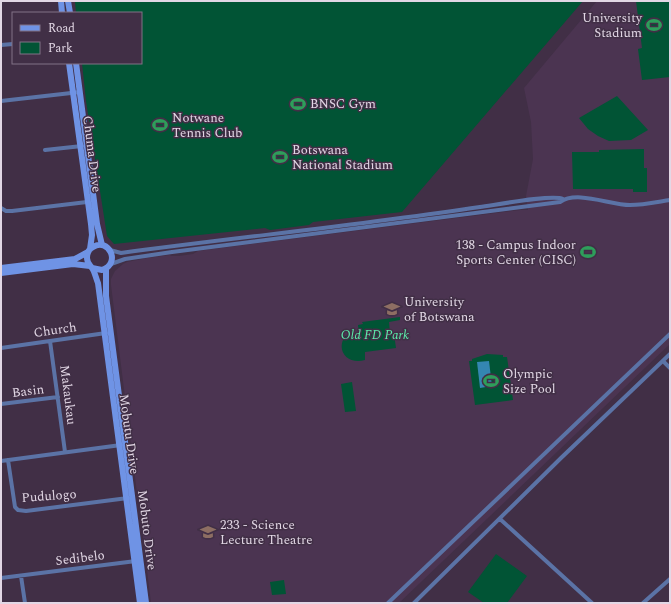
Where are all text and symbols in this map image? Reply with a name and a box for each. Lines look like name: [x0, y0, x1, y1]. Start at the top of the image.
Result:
place label: University Stadium: [582, 8, 643, 43]
legend: [12, 12, 142, 64]
sports icon: University Stadium: [645, 16, 663, 34]
text: Road: [48, 19, 75, 38]
text: Park: [48, 39, 73, 58]
place label: BNSC Gym: [310, 94, 376, 114]
sports icon: BNSC Gym: [289, 95, 307, 113]
place label: Notwane Tennis Club: [172, 108, 242, 143]
street label: Chuma Drive: [77, 115, 107, 193]
sports icon: Notwane Tennis Club: [151, 116, 169, 134]
place label: Botswana National Stadium: [292, 140, 393, 175]
sports icon: Botswana National Stadium: [271, 148, 289, 166]
place label: 138 - Campus Indoor Sports Center (CISC): [455, 235, 576, 270]
sports icon: 138 - Campus Indoor Sports Center (CISC): [579, 243, 597, 261]
place label: University of Botswana: [404, 292, 475, 327]
school or university icon: University of Botswana: [383, 300, 401, 318]
street label: Church: [32, 317, 78, 343]
park label: Old FD Park: [341, 325, 409, 345]
street label: Makaukau: [54, 364, 82, 426]
place label: Olympic Size Pool: [503, 364, 556, 399]
sports icon: Olympic Size Pool: [482, 372, 500, 390]
street label: Basin: [11, 379, 46, 403]
street label: Mobutu Drive: [113, 393, 145, 475]
street label: Pudulogo: [21, 484, 77, 508]
street label: Mobuto Drive: [132, 489, 162, 571]
place label: 233 - Science Lecture Theatre: [220, 515, 313, 550]
school or university icon: 233 - Science Lecture Theatre: [199, 523, 217, 541]
street label: Sedibelo: [54, 545, 106, 571]

